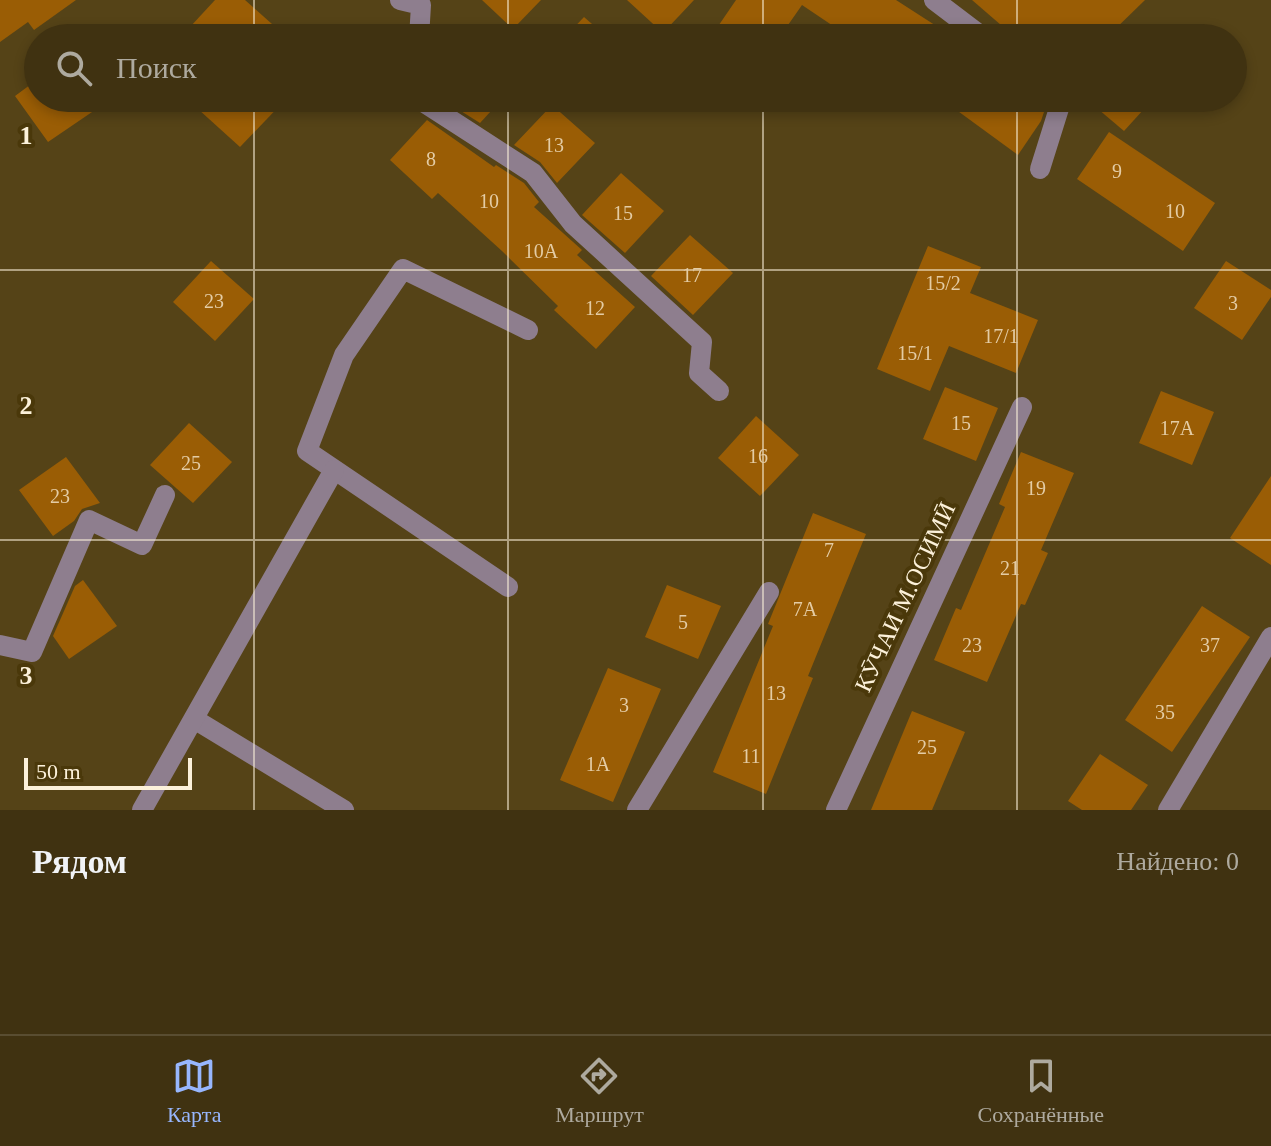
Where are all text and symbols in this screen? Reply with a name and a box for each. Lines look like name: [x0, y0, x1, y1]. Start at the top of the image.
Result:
search box: [24, 24, 1247, 112]
icon: search: [52, 46, 96, 90]
text: Поиск: [116, 51, 197, 84]
text: 1: [20, 121, 33, 150]
house number: 13: [544, 134, 564, 156]
house number: 8: [426, 148, 436, 170]
house number: 9: [1112, 160, 1122, 182]
house number: 10: [479, 190, 499, 212]
house number: 10: [1165, 200, 1185, 222]
house number: 15: [613, 202, 633, 224]
house number: 10А: [524, 240, 559, 262]
house number: 17: [682, 264, 702, 286]
house number: 15/2: [925, 272, 961, 294]
house number: 23: [204, 290, 224, 312]
house number: 3: [1228, 292, 1238, 314]
house number: 12: [585, 297, 605, 319]
house number: 17/1: [983, 325, 1019, 347]
house number: 15/1: [897, 342, 933, 364]
text: 2: [20, 391, 33, 420]
house number: 15: [951, 412, 971, 434]
house number: 17А: [1160, 417, 1195, 439]
house number: 16: [748, 445, 768, 467]
house number: 25: [181, 452, 201, 474]
house number: 19: [1026, 477, 1046, 499]
house number: 23: [50, 485, 70, 507]
street label: КӮЧАИ М.ОСИМӢ: [850, 498, 960, 696]
house number: 7: [824, 539, 834, 561]
house number: 21: [1000, 557, 1020, 579]
house number: 7А: [793, 598, 818, 620]
house number: 5: [678, 611, 688, 633]
house number: 23: [962, 634, 982, 656]
house number: 37: [1200, 634, 1220, 656]
text: 3: [20, 661, 33, 690]
house number: 13: [766, 682, 786, 704]
house number: 3: [619, 694, 629, 716]
house number: 35: [1155, 701, 1175, 723]
house number: 25: [917, 736, 937, 758]
house number: 11: [741, 745, 761, 767]
house number: 1А: [586, 753, 611, 775]
scale bar: [24, 754, 192, 790]
text: 50 m: [36, 759, 81, 784]
text: Рядом: [32, 843, 127, 880]
text: Найдено: 0: [1116, 847, 1239, 876]
tab: Карта: [167, 1054, 221, 1128]
tab: Маршрут: [555, 1054, 644, 1128]
tab: Сохранённые: [978, 1054, 1104, 1128]

